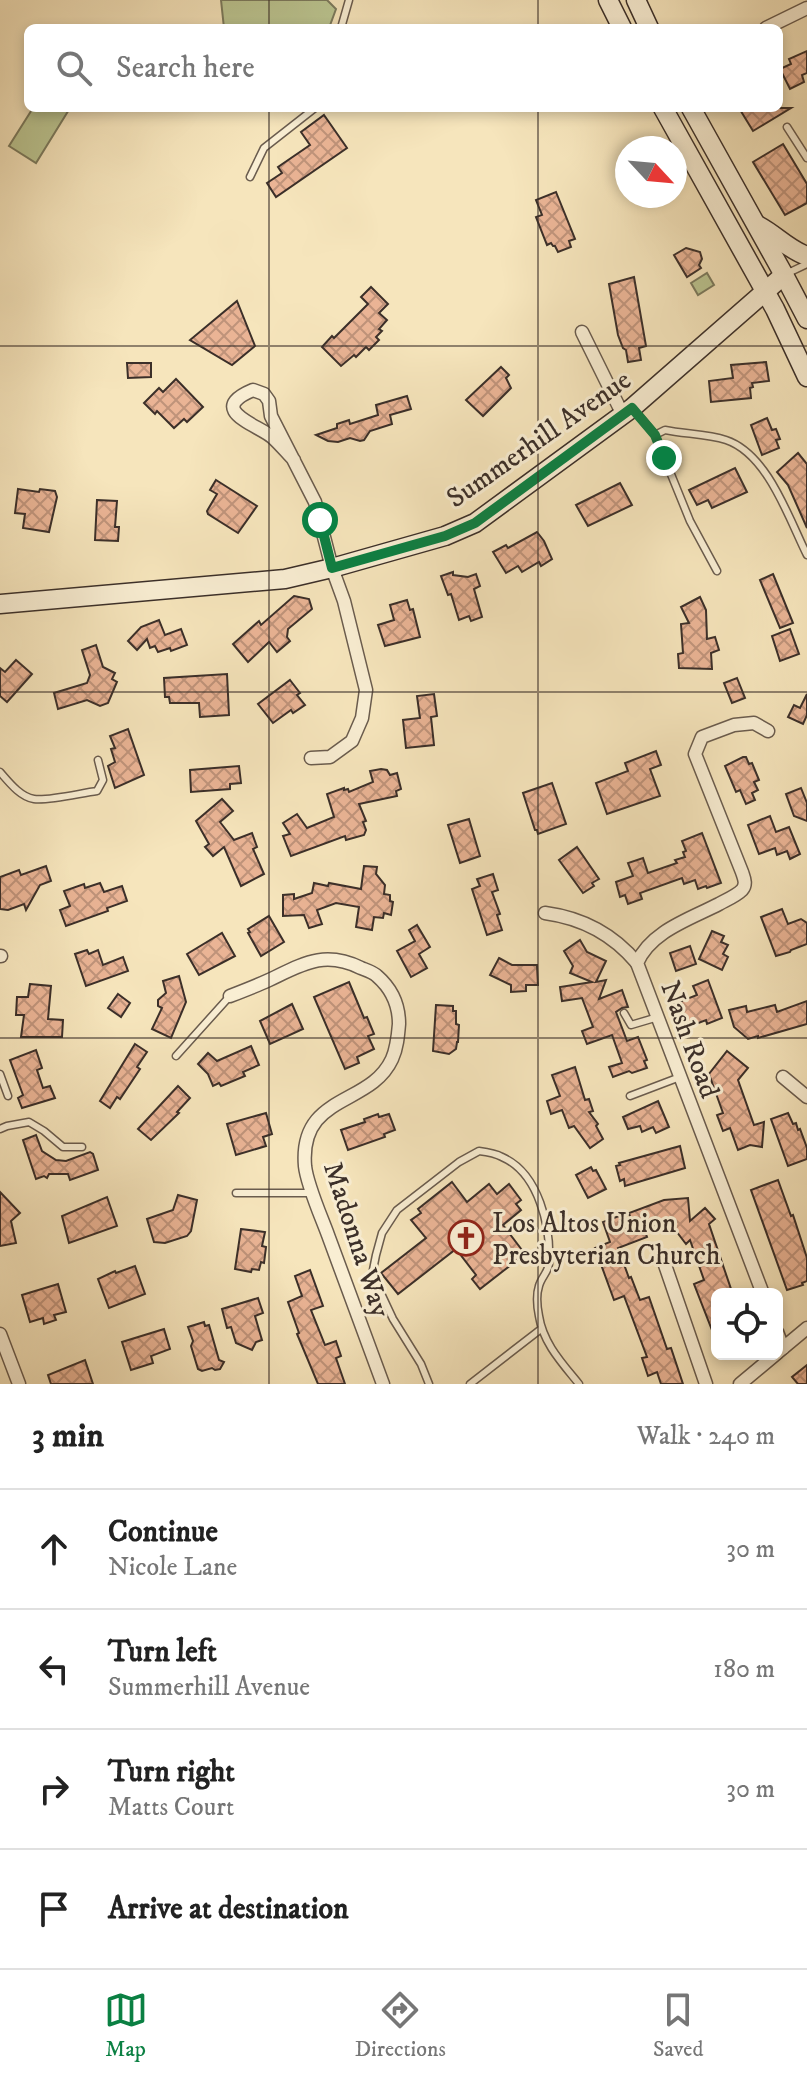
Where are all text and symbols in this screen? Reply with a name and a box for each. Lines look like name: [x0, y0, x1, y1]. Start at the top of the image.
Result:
search box: [24, 24, 783, 112]
icon: search: [52, 46, 96, 90]
text: Search here: [116, 50, 255, 87]
north arrow: [615, 136, 687, 208]
street label: Summerhill Avenue: [440, 363, 638, 516]
route end: [646, 440, 682, 476]
route start: [302, 502, 338, 538]
street label: Nash Road: [652, 976, 727, 1103]
street label: Madonna Way: [315, 1157, 398, 1322]
place label: Los Altos Union Presbyterian Church: [492, 1206, 721, 1273]
church icon: Los Altos Union Presbyterian Church: [447, 1219, 485, 1257]
map controls: [711, 1288, 783, 1360]
button: locate: [711, 1288, 783, 1360]
text: 3 min: [32, 1415, 104, 1457]
text: Walk · 240 m: [637, 1420, 775, 1453]
text: Continue: [108, 1514, 218, 1551]
icon: ahead: [32, 1527, 76, 1571]
text: 30 m: [726, 1533, 775, 1566]
text: Nicole Lane: [108, 1551, 237, 1584]
text: Turn left: [108, 1634, 217, 1671]
icon: left: [32, 1647, 76, 1691]
text: 180 m: [713, 1653, 775, 1686]
text: Summerhill Avenue: [108, 1671, 310, 1704]
text: Turn right: [108, 1754, 235, 1791]
icon: right: [32, 1767, 76, 1811]
text: 30 m: [726, 1773, 775, 1806]
text: Matts Court: [108, 1791, 234, 1824]
icon: arrive: [32, 1887, 76, 1931]
text: Arrive at destination: [108, 1891, 349, 1928]
tab: Map: [104, 1988, 148, 2063]
tab: Directions: [355, 1988, 446, 2063]
tab: Saved: [653, 1988, 703, 2063]

